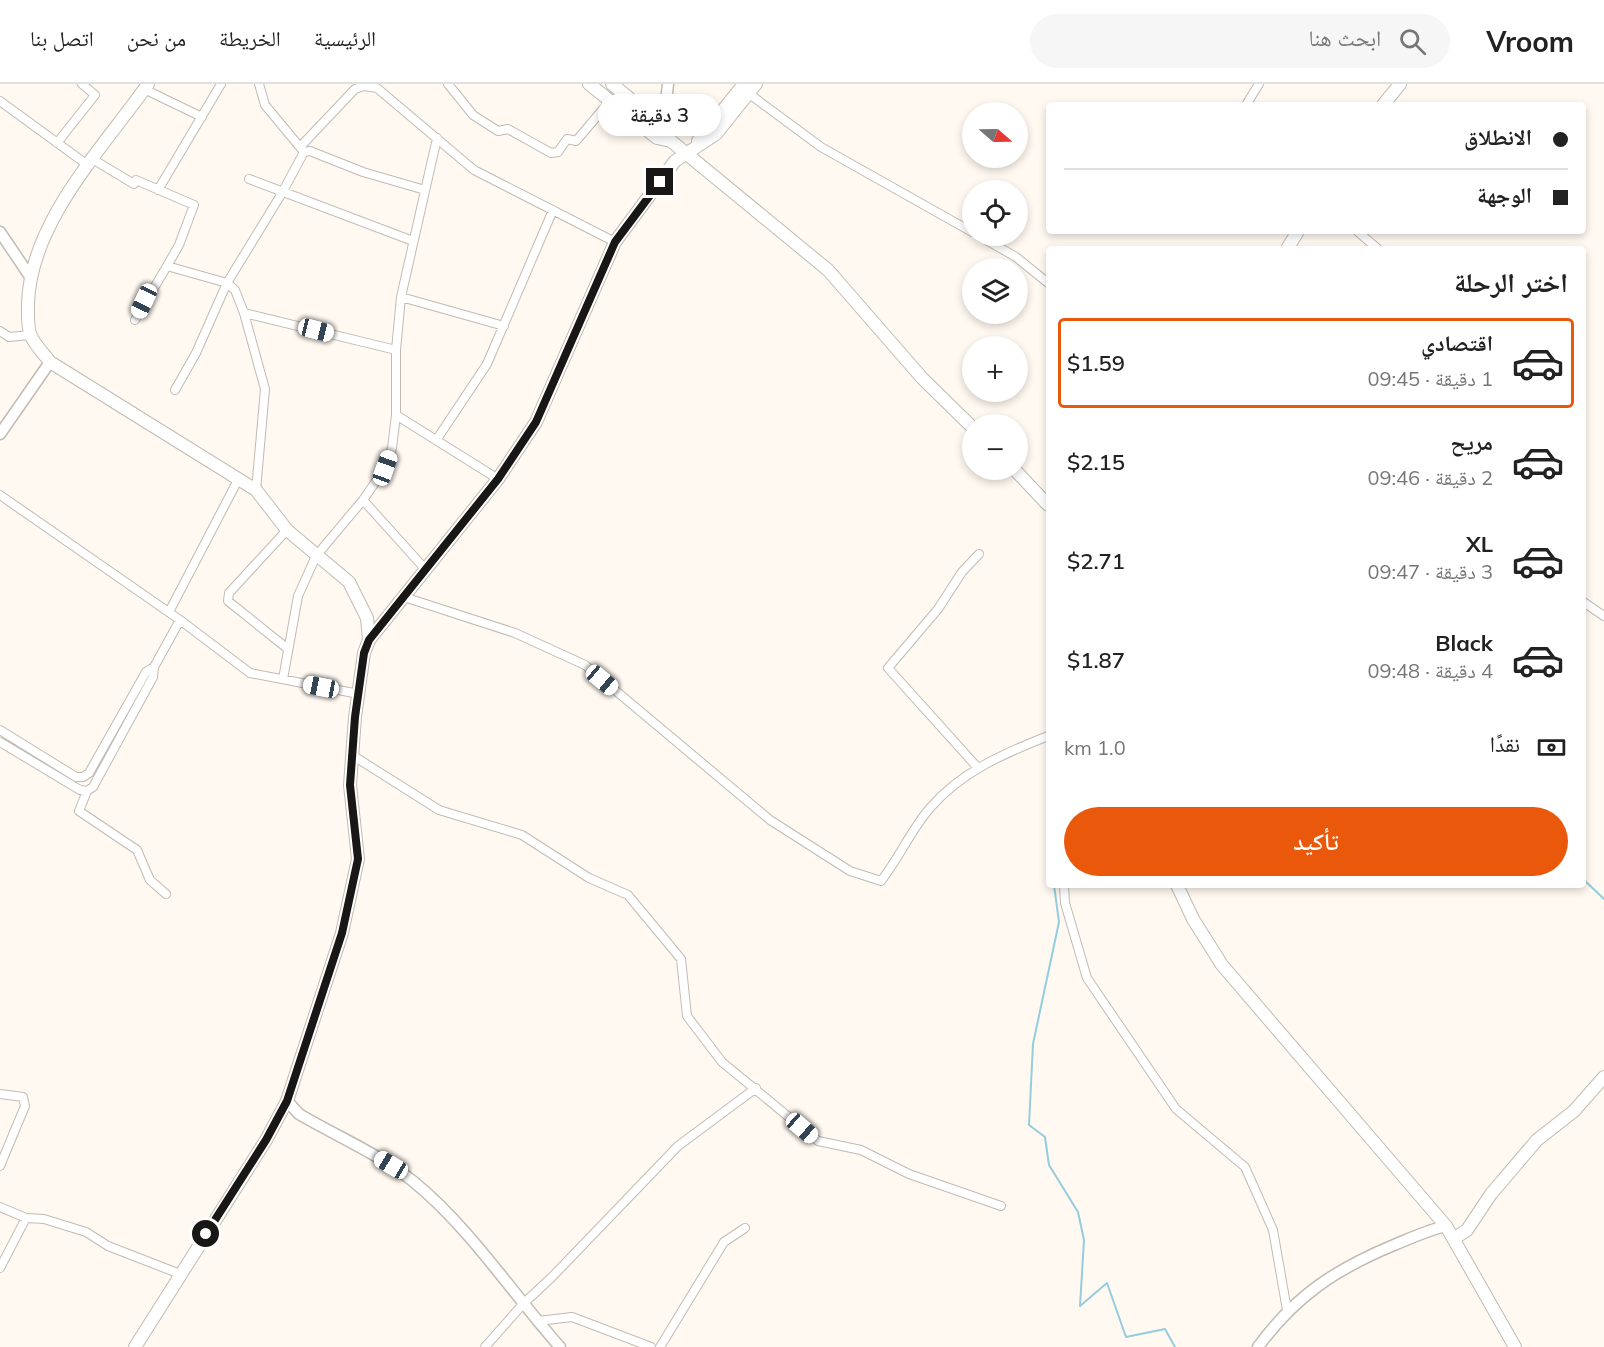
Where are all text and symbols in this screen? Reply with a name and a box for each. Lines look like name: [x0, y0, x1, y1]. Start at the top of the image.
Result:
search box: [1030, 14, 1450, 68]
text: ابحث هنا: [1309, 24, 1381, 52]
text: Vroom: [1486, 24, 1574, 59]
text: اتصل بنا: [30, 25, 94, 51]
text: من نحن: [127, 25, 186, 51]
text: الخريطة: [219, 25, 281, 51]
text: الرئيسية: [314, 25, 376, 51]
icon: search: [1396, 25, 1429, 58]
callout: 3 دقيقة: [598, 95, 722, 137]
text: 3 دقيقة: [630, 102, 689, 127]
north arrow: [962, 102, 1028, 168]
map controls: [962, 102, 1028, 480]
text: الانطلاق: [1464, 123, 1532, 151]
route end: [646, 168, 673, 195]
button: locate: [962, 180, 1028, 246]
text: الوجهة: [1477, 181, 1532, 209]
button: layers: [962, 258, 1028, 324]
text: اختر الرحلة: [1454, 265, 1568, 299]
car: [128, 281, 160, 321]
car: [296, 317, 336, 343]
text: اقتصادي: [1421, 329, 1493, 357]
button: +: [962, 336, 1028, 402]
icon: car: [1511, 336, 1565, 390]
text: $1.59: [1067, 349, 1125, 377]
text: 1 دقيقة · 09:45: [1367, 366, 1493, 391]
button: −: [962, 414, 1028, 480]
text: مريح: [1450, 428, 1493, 456]
icon: car: [1511, 435, 1565, 489]
car: [370, 448, 400, 488]
text: $2.15: [1067, 448, 1125, 476]
text: 2 دقيقة · 09:46: [1367, 465, 1493, 490]
text: XL: [1466, 530, 1493, 558]
icon: car: [1511, 534, 1565, 588]
text: $2.71: [1067, 547, 1125, 575]
text: 3 دقيقة · 09:47: [1367, 559, 1493, 584]
text: Black: [1435, 629, 1493, 657]
icon: car: [1511, 633, 1565, 687]
text: $1.87: [1067, 646, 1125, 674]
text: 4 دقيقة · 09:48: [1367, 658, 1493, 683]
car: [582, 662, 622, 698]
car: [302, 675, 340, 699]
text: نقدًا: [1490, 730, 1520, 758]
icon: cash: [1535, 731, 1568, 764]
text: 1.0 km: [1064, 735, 1126, 760]
button: تأكيد: [1064, 807, 1568, 876]
car: [783, 1109, 821, 1147]
car: [371, 1148, 411, 1182]
route start: [192, 1220, 219, 1247]

